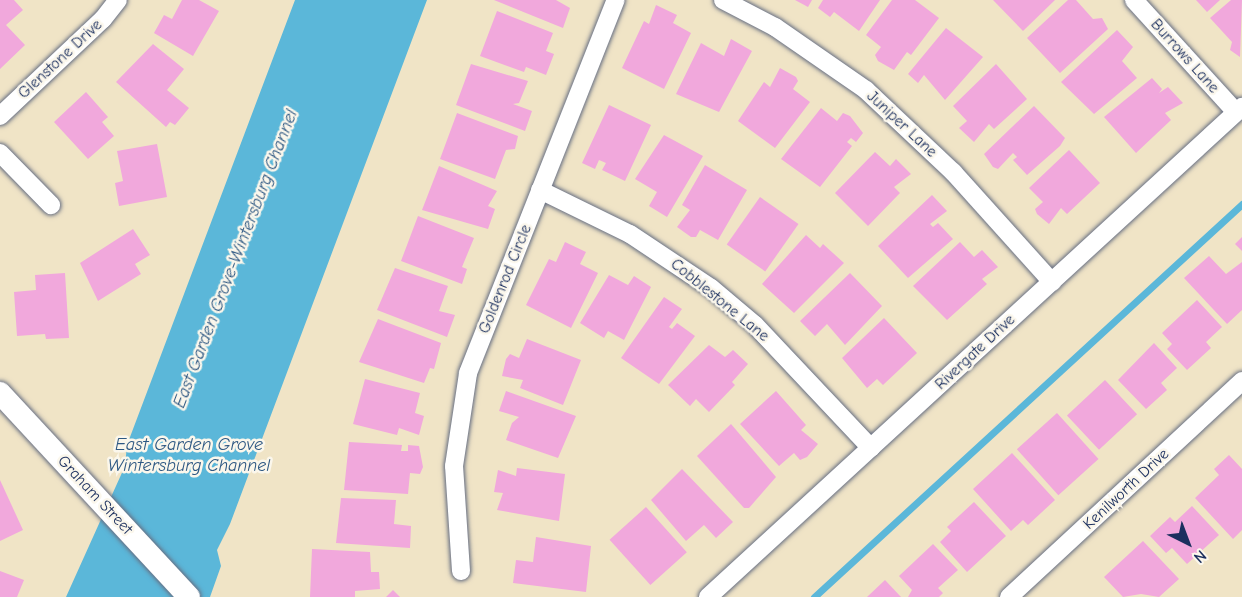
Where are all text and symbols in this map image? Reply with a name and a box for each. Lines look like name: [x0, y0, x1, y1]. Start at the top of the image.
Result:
street label: Glenstone Drive: [14, 15, 106, 103]
street label: Burrows Lane: [1147, 15, 1223, 97]
street label: Juniper Lane: [863, 87, 941, 161]
water label: East Garden Grove-Wintersburg Channel: [169, 107, 303, 411]
street label: Goldenrod Circle: [474, 222, 536, 336]
street label: Cobblestone Lane: [667, 254, 773, 346]
street label: Rivergate Drive: [931, 310, 1019, 394]
water label: East Garden Grove Wintersburg Channel: [108, 435, 270, 478]
street label: Kenilworth Drive: [1079, 444, 1173, 534]
street label: Graham Street: [53, 451, 137, 539]
north arrow: [1158, 513, 1218, 573]
text: N: [1190, 546, 1210, 567]

